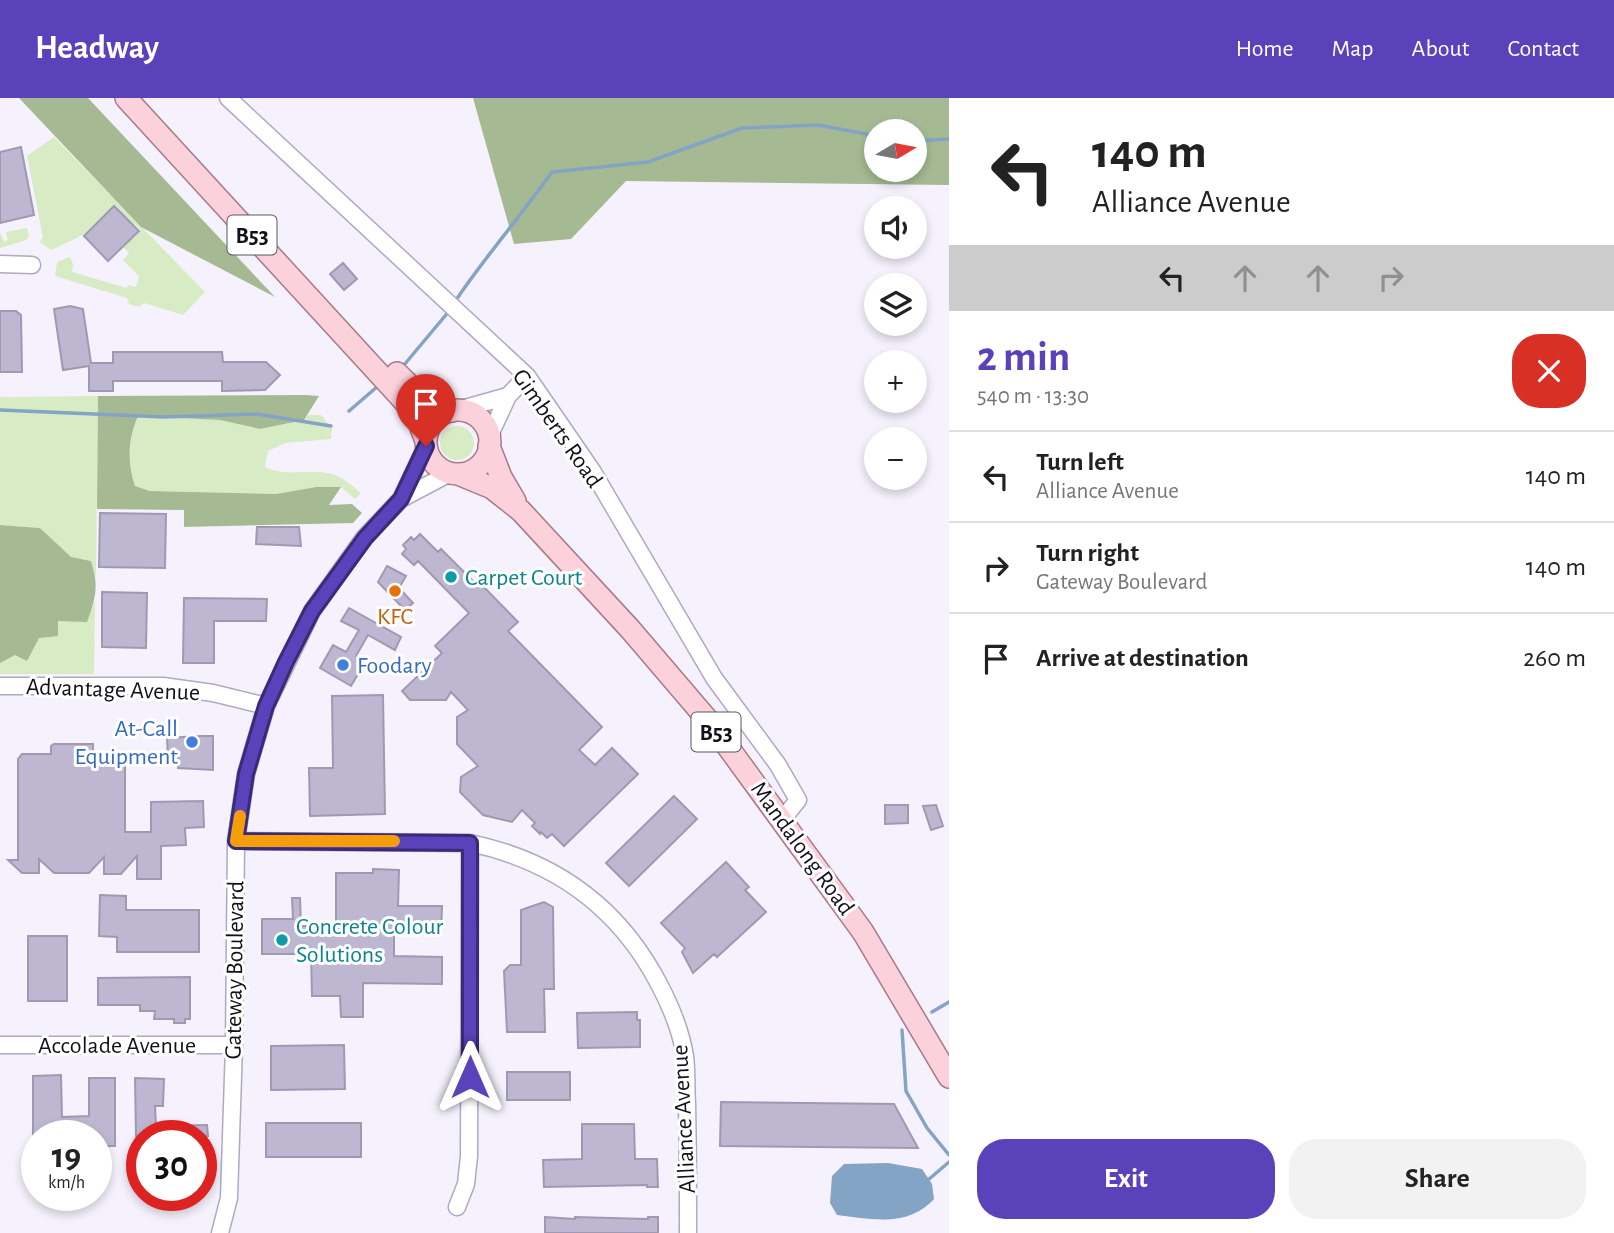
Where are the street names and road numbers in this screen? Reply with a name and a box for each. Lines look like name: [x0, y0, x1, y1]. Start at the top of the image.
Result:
road number: B53: [228, 216, 276, 254]
street label: Gimberts Road: [508, 365, 607, 492]
street label: Advantage Avenue: [25, 675, 200, 705]
road number: B53: [692, 712, 740, 752]
street label: Mandalong Road: [746, 777, 859, 920]
street label: Gateway Boulevard: [221, 880, 249, 1060]
street label: Accolade Avenue: [38, 1034, 196, 1058]
street label: Alliance Avenue: [668, 1044, 700, 1194]

